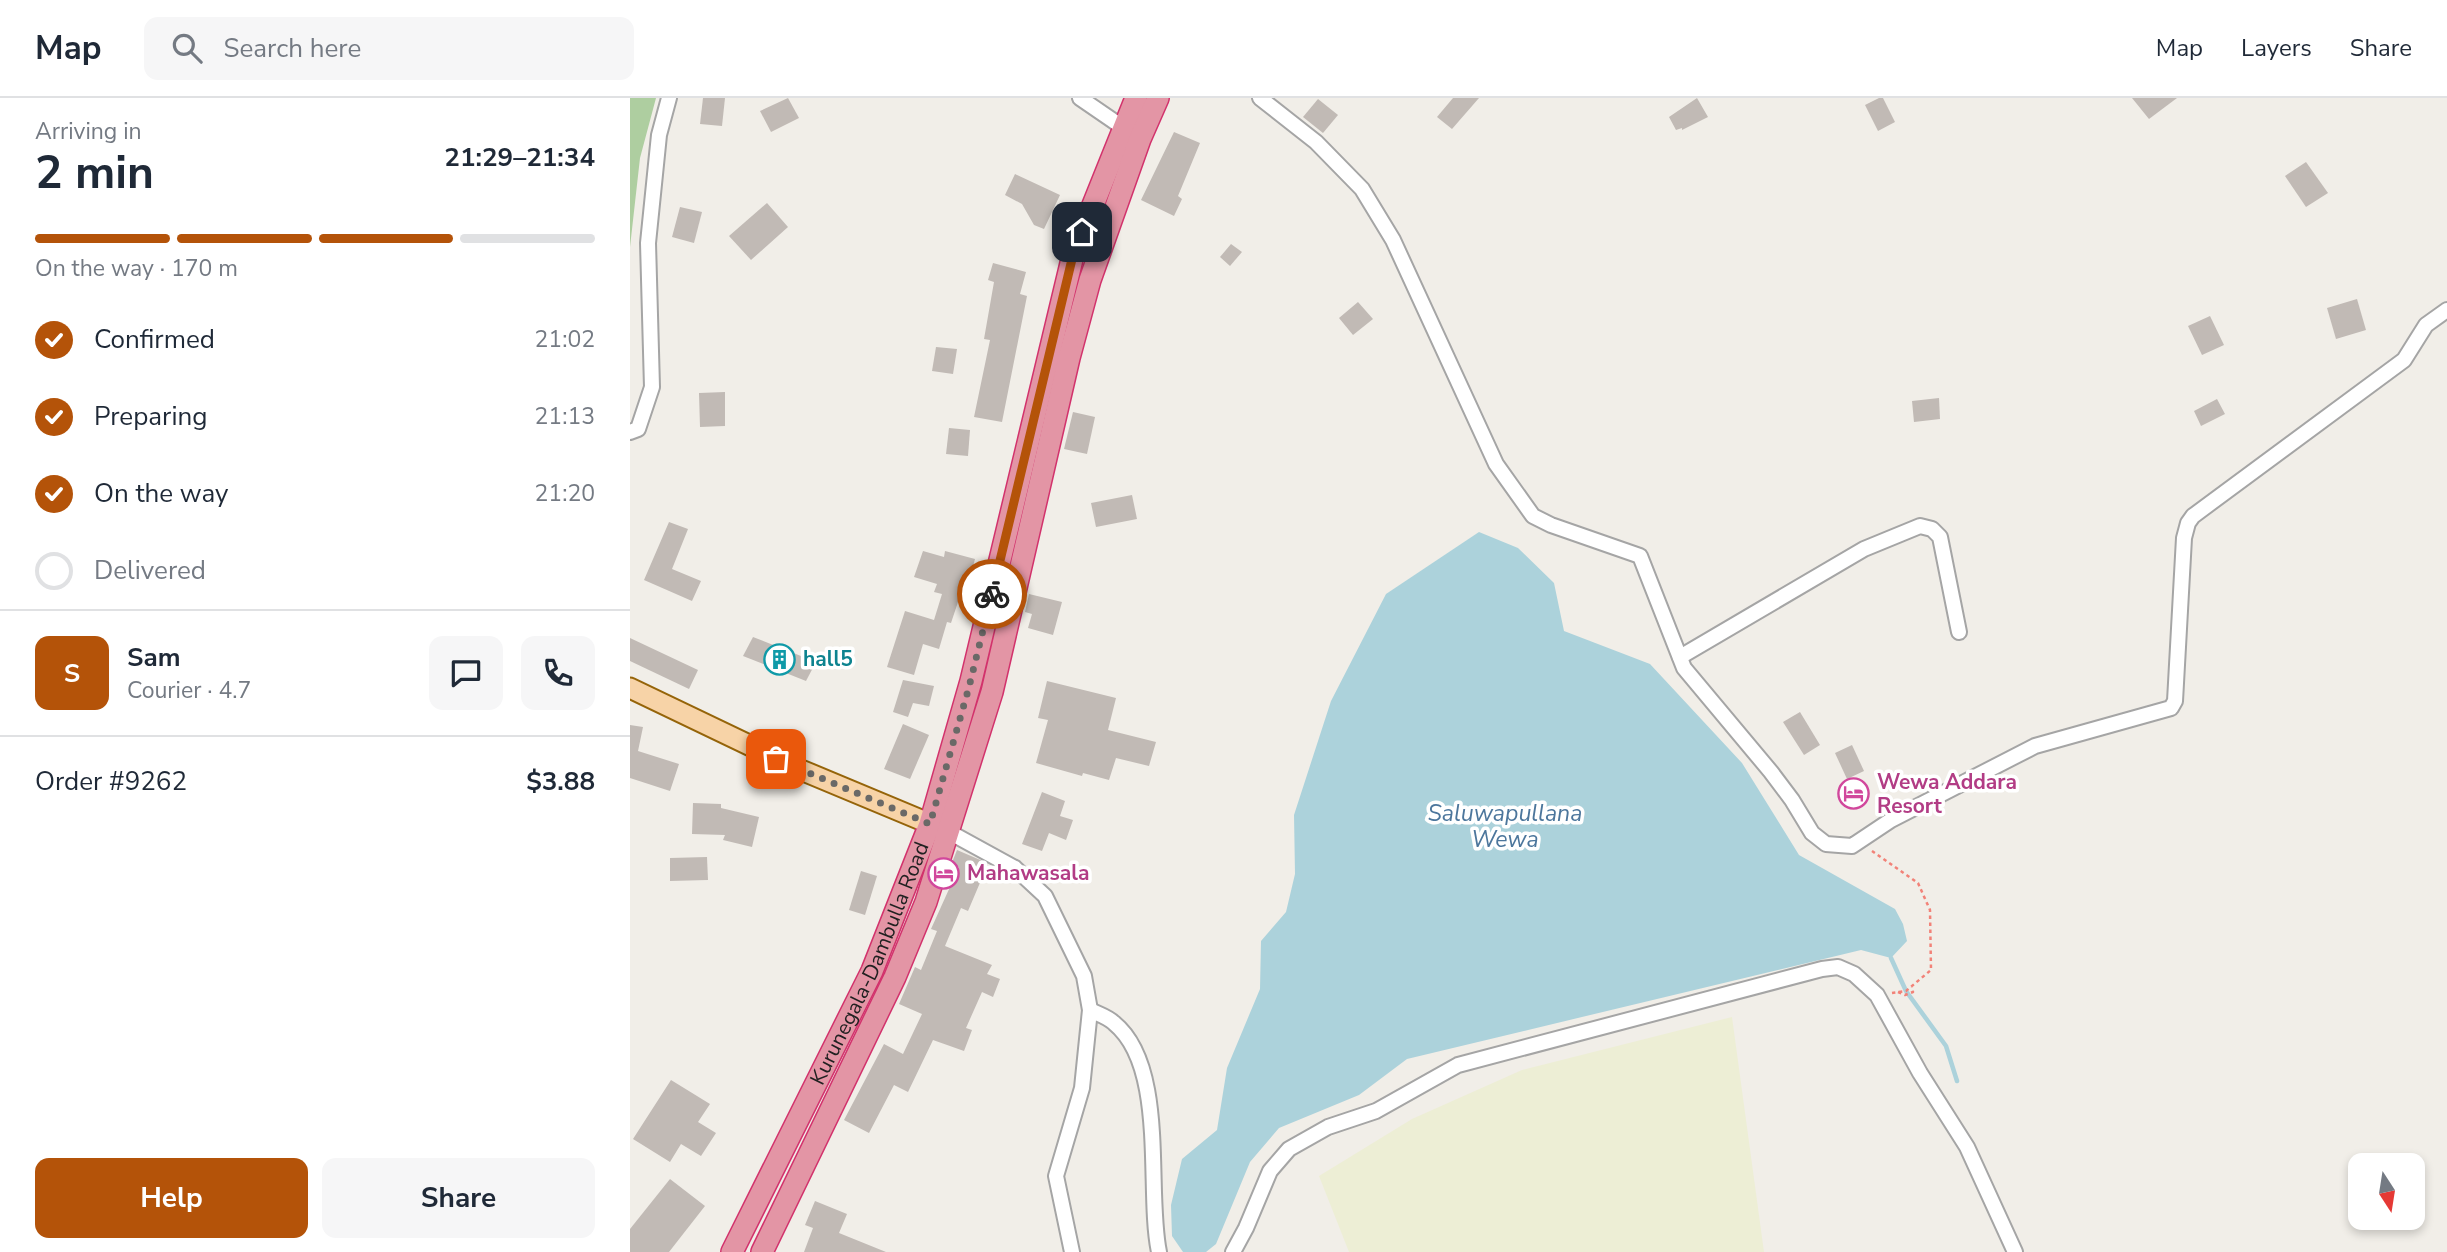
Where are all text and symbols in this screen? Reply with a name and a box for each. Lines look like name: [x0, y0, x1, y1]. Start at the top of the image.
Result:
search box: [144, 17, 634, 80]
text: Map: [35, 26, 102, 71]
icon: search: [168, 29, 206, 67]
text: Search here: [224, 31, 361, 66]
text: Map: [2156, 32, 2203, 64]
text: Layers: [2241, 32, 2312, 64]
text: Share: [2350, 32, 2412, 64]
text: Arriving in: [35, 116, 142, 147]
text: 21:29–21:34: [444, 140, 595, 175]
text: 2 min: [35, 141, 154, 204]
pin: [1052, 202, 1112, 262]
icon: home: [1063, 213, 1101, 251]
text: On the way · 170 m: [35, 253, 238, 284]
icon: check: [35, 321, 73, 359]
text: Confirmed: [94, 322, 215, 357]
text: 21:02: [535, 324, 595, 355]
icon: check: [35, 398, 73, 436]
text: Preparing: [94, 399, 207, 434]
text: 21:13: [535, 401, 595, 432]
icon: check: [35, 475, 73, 513]
text: On the way: [94, 476, 228, 511]
text: 21:20: [535, 478, 595, 509]
text: Delivered: [94, 553, 206, 588]
courier: [957, 559, 1027, 629]
icon: bike: [973, 575, 1011, 613]
button: chat: [429, 636, 503, 710]
button: phone: [521, 636, 595, 710]
text: Sam: [127, 640, 180, 675]
building icon: hall5: [763, 642, 797, 676]
place label: hall5: [803, 645, 853, 673]
text: S: [64, 656, 80, 691]
text: Courier · 4.7: [127, 675, 251, 706]
pin: [746, 729, 806, 789]
icon: bag: [757, 740, 795, 778]
text: Order #9262: [35, 764, 187, 799]
text: $3.88: [526, 764, 595, 799]
place label: Wewa Addara Resort: [1877, 768, 2017, 820]
hotel icon: Wewa Addara Resort: [1837, 777, 1871, 811]
water label: Saluwapullana Wewa: [1428, 798, 1582, 855]
street label: Kurunegala-Dambulla Road: [803, 838, 936, 1090]
hotel icon: Mahawasala: [927, 856, 961, 890]
place label: Mahawasala: [967, 859, 1090, 887]
north arrow: [2348, 1153, 2426, 1230]
map controls: [2348, 1153, 2425, 1230]
button: Help: [35, 1158, 308, 1238]
button: Share: [322, 1158, 595, 1238]

